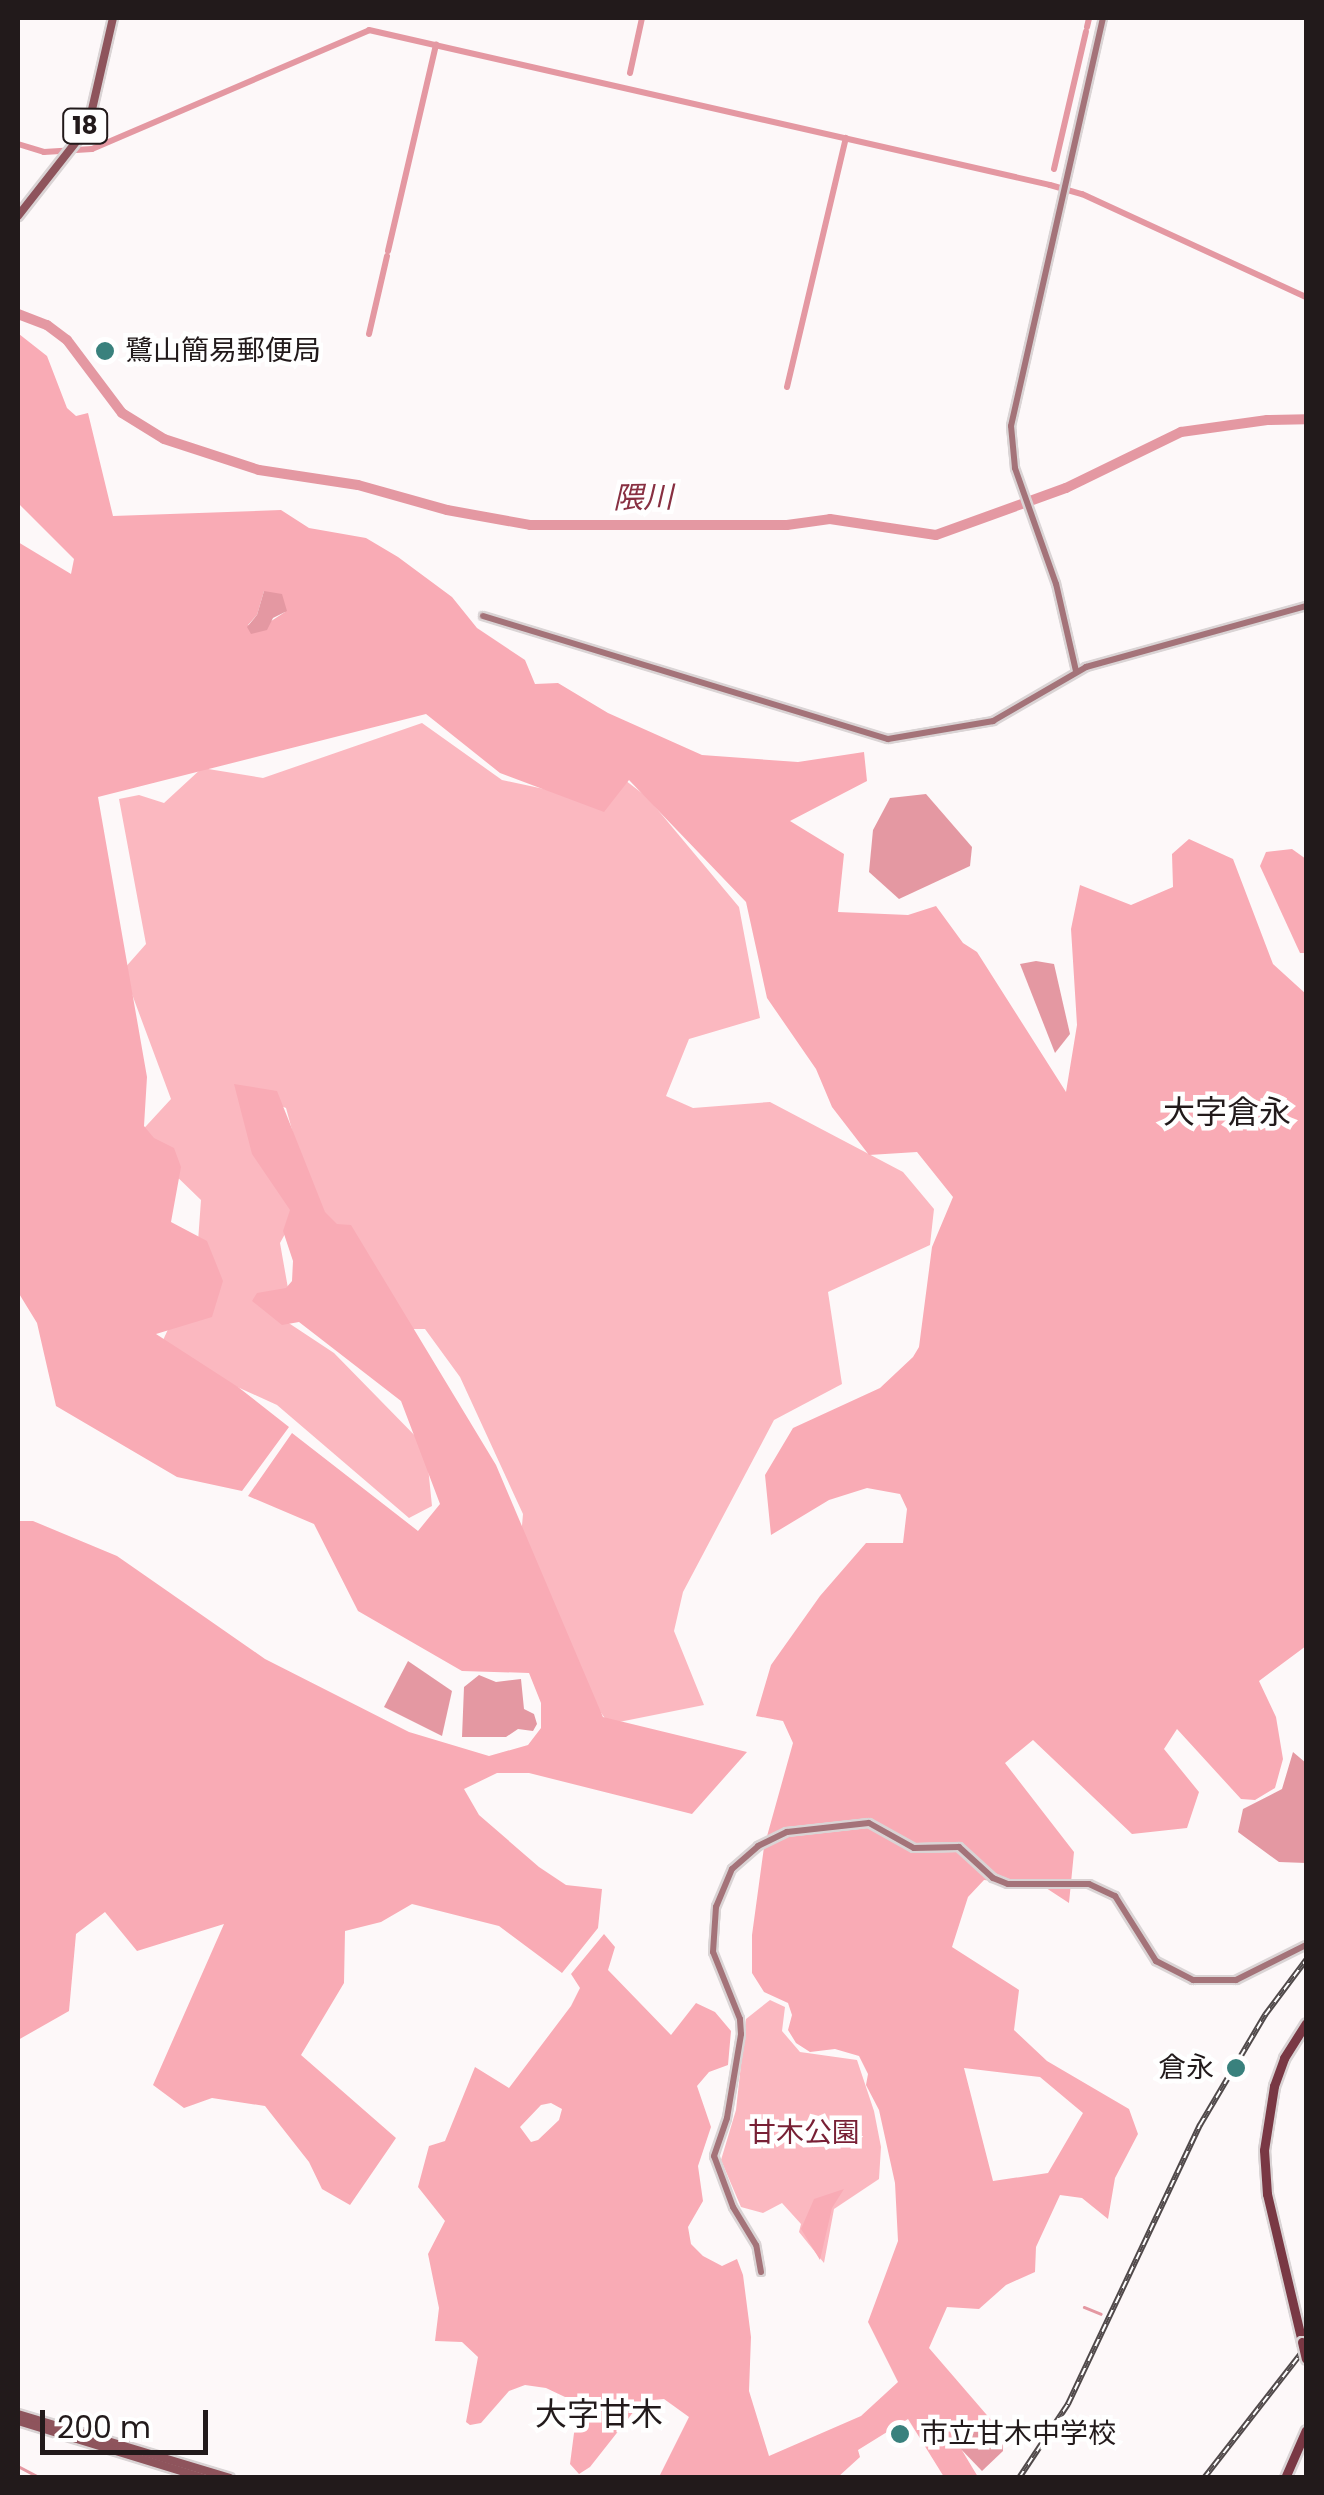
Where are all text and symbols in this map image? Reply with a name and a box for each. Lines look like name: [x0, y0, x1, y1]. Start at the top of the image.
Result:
road number: 18: [60, 106, 110, 146]
place label: 鷺山簡易郵便局: [125, 334, 321, 368]
marker: 鷺山簡易郵便局: [94, 340, 116, 362]
water label: 隈川: [613, 479, 673, 517]
district label: 大字倉永: [1163, 1093, 1291, 1131]
place label: 倉永: [1158, 2051, 1214, 2085]
marker: 倉永: [1223, 2055, 1249, 2081]
park label: 甘木公園: [748, 2116, 860, 2150]
scale bar: [45, 2390, 212, 2452]
district label: 大字甘木: [535, 2395, 663, 2433]
text: 200 m: [57, 2406, 151, 2449]
place label: 市立甘木中学校: [920, 2417, 1116, 2451]
marker: 市立甘木中学校: [889, 2423, 911, 2445]

